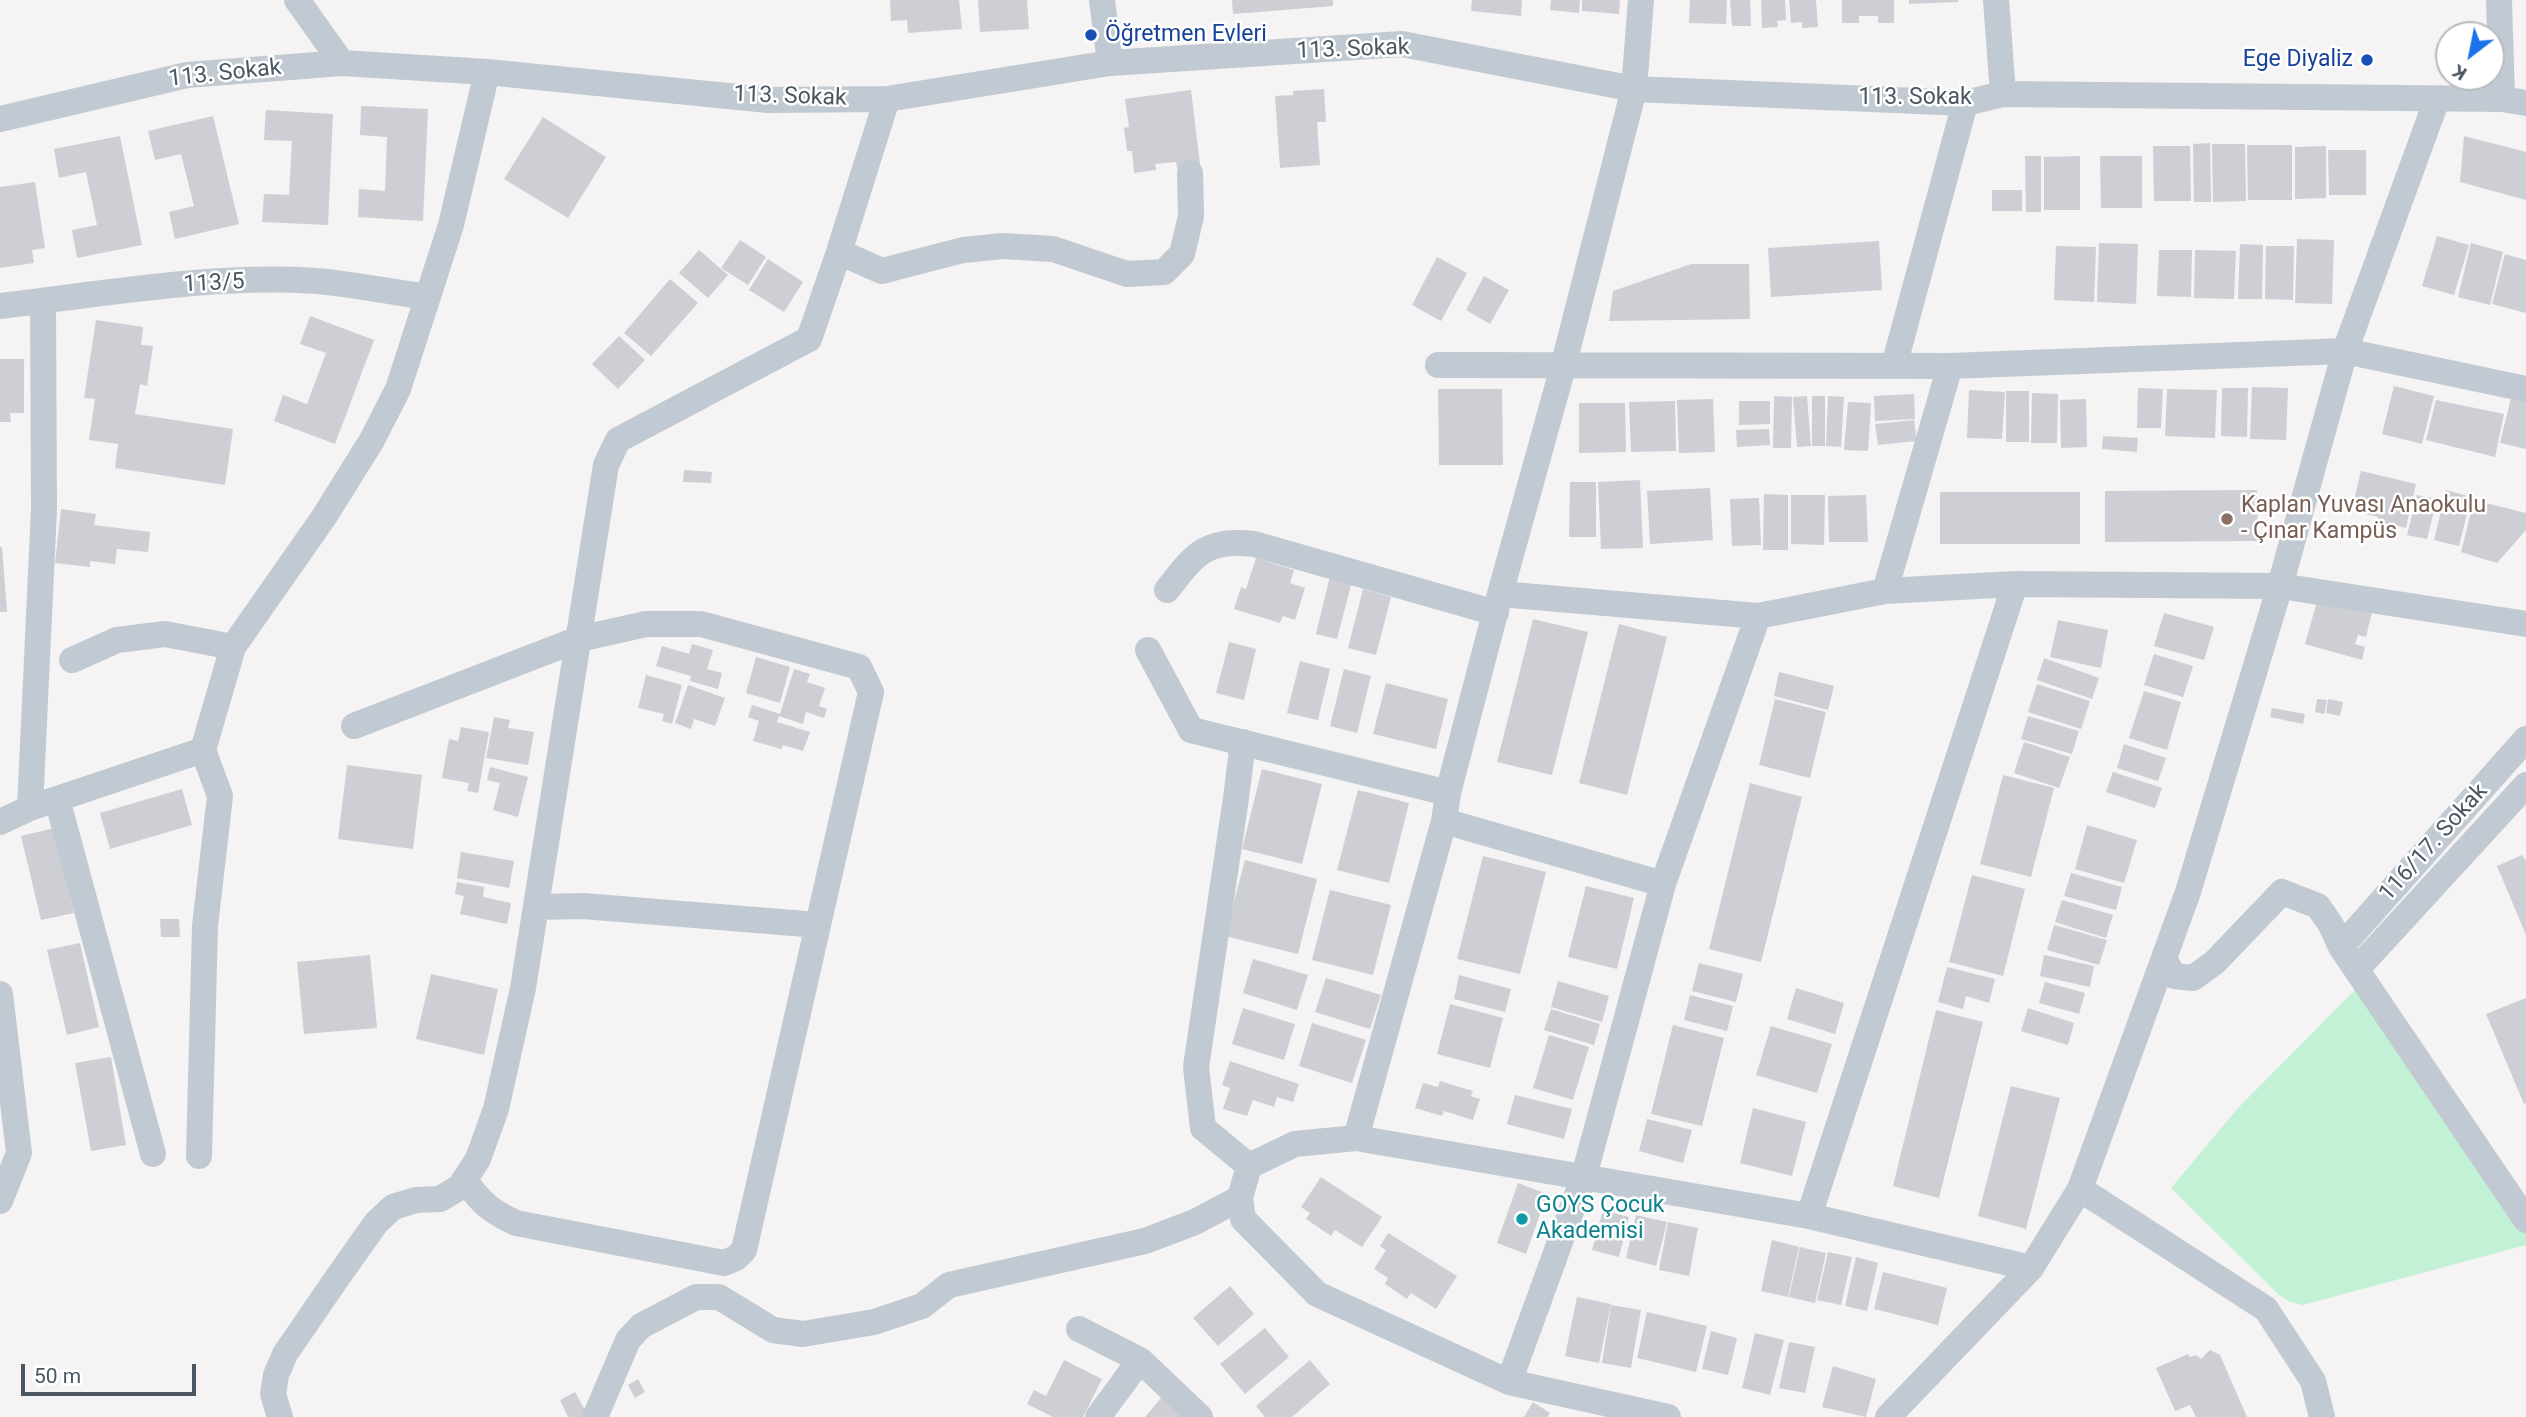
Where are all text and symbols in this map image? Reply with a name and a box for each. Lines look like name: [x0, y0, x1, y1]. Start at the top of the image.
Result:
place label: Öğretmen Evleri: [1105, 21, 1267, 49]
north arrow: [2435, 21, 2505, 91]
marker: Öğretmen Evleri: [1083, 27, 1099, 43]
street label: 113. Sokak: [1296, 34, 1410, 66]
place label: Ege Diyaliz: [2243, 46, 2353, 74]
marker: Ege Diyaliz: [2359, 52, 2375, 68]
street label: 113. Sokak: [167, 54, 283, 94]
text: K: [2448, 60, 2471, 85]
street label: 113. Sokak: [733, 81, 847, 113]
street label: 113. Sokak: [1858, 84, 1972, 112]
street label: 113/5: [183, 269, 245, 299]
place label: Kaplan Yuvası Anaokulu - Çınar Kampüs: [2241, 492, 2486, 546]
marker: Kaplan Yuvası Anaokulu - Çınar Kampüs: [2219, 511, 2235, 527]
street label: 116/17. Sokak: [2374, 779, 2494, 907]
place label: GOYS Çocuk Akademisi: [1536, 1192, 1664, 1246]
marker: GOYS Çocuk Akademisi: [1514, 1211, 1530, 1227]
scale bar: [24, 1350, 200, 1394]
text: 50 m: [34, 1364, 81, 1388]

